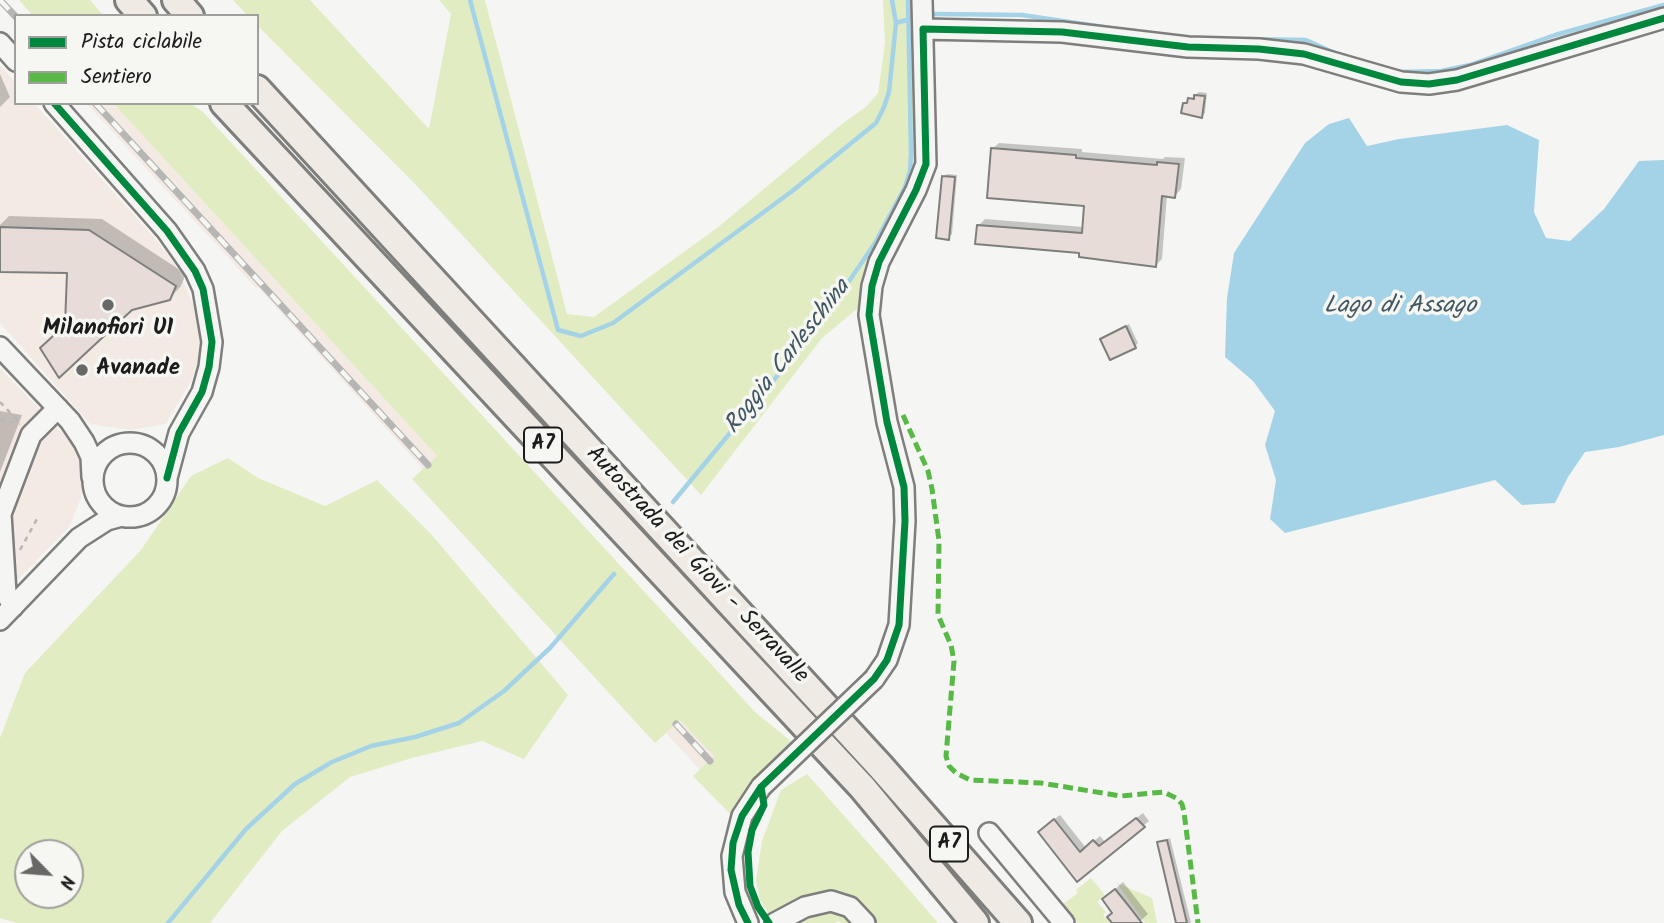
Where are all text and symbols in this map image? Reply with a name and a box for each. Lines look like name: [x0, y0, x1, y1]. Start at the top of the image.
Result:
legend: [14, 14, 259, 105]
text: Pista ciclabile: [81, 26, 202, 59]
text: Sentiero: [81, 61, 152, 94]
water label: Roggia Carleschina: [720, 275, 858, 441]
water label: Lago di Assago: [1324, 294, 1476, 322]
marker: Milanofiori U1: [100, 297, 116, 313]
place label: Milanofiori U1: [43, 316, 173, 344]
place label: Avanade: [96, 356, 180, 384]
marker: Avanade: [74, 362, 90, 378]
road number: A7: [524, 428, 562, 462]
street label: Autostrada dei Giovi - Serravalle: [579, 442, 813, 690]
road number: A7: [930, 826, 968, 862]
north arrow: [14, 839, 84, 909]
text: N: [50, 870, 82, 894]

